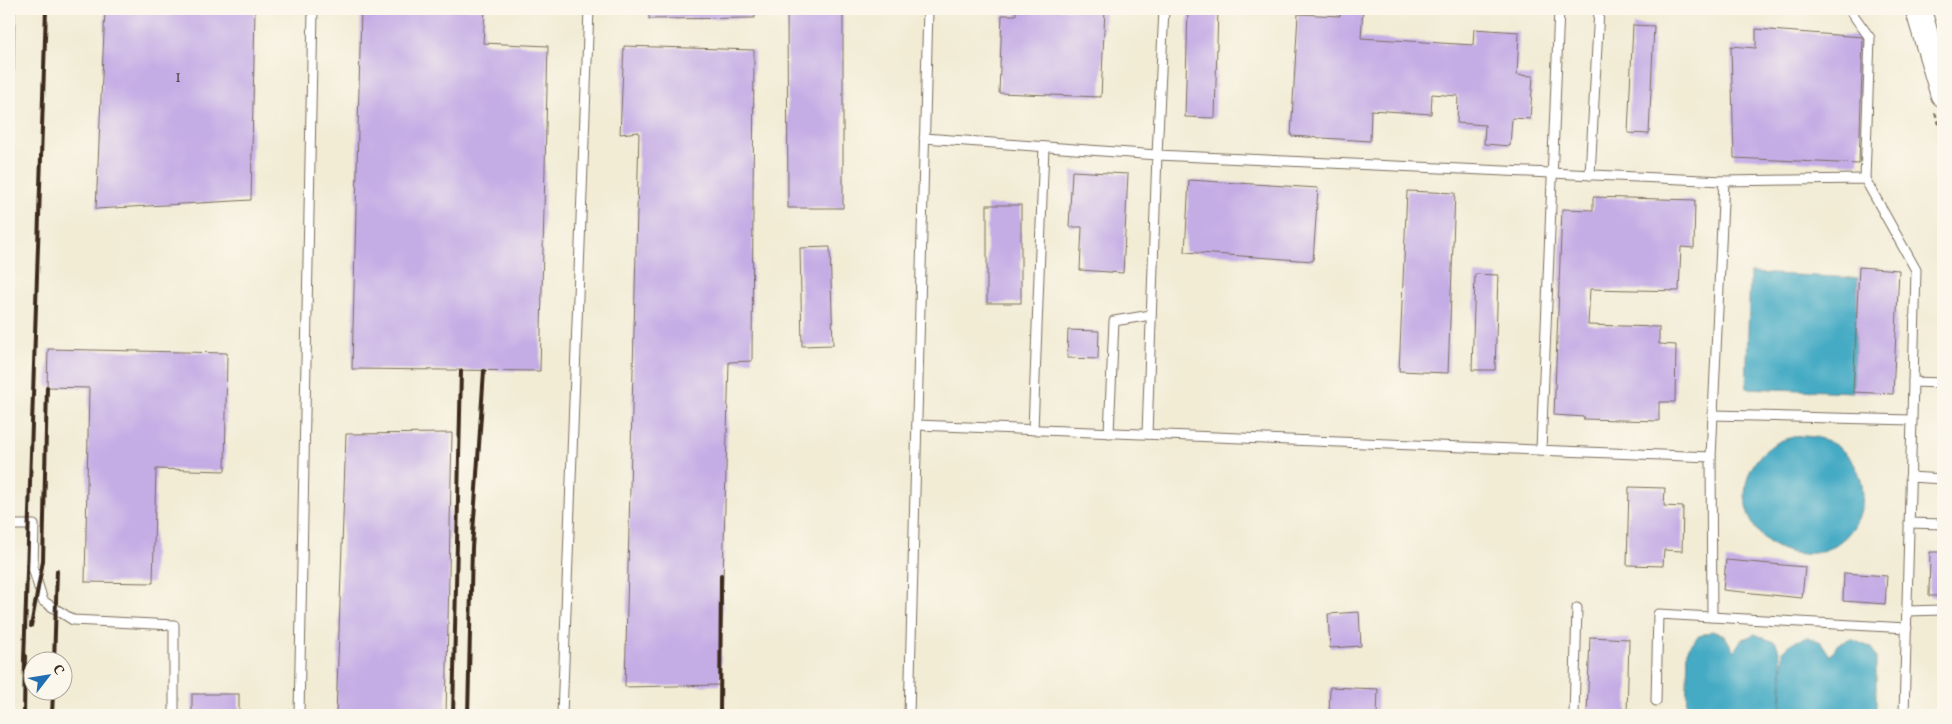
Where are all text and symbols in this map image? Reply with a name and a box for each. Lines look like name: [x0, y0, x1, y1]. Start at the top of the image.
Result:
house number: 1: [175, 67, 181, 89]
north arrow: [22, 652, 72, 702]
text: С: [47, 661, 68, 679]

